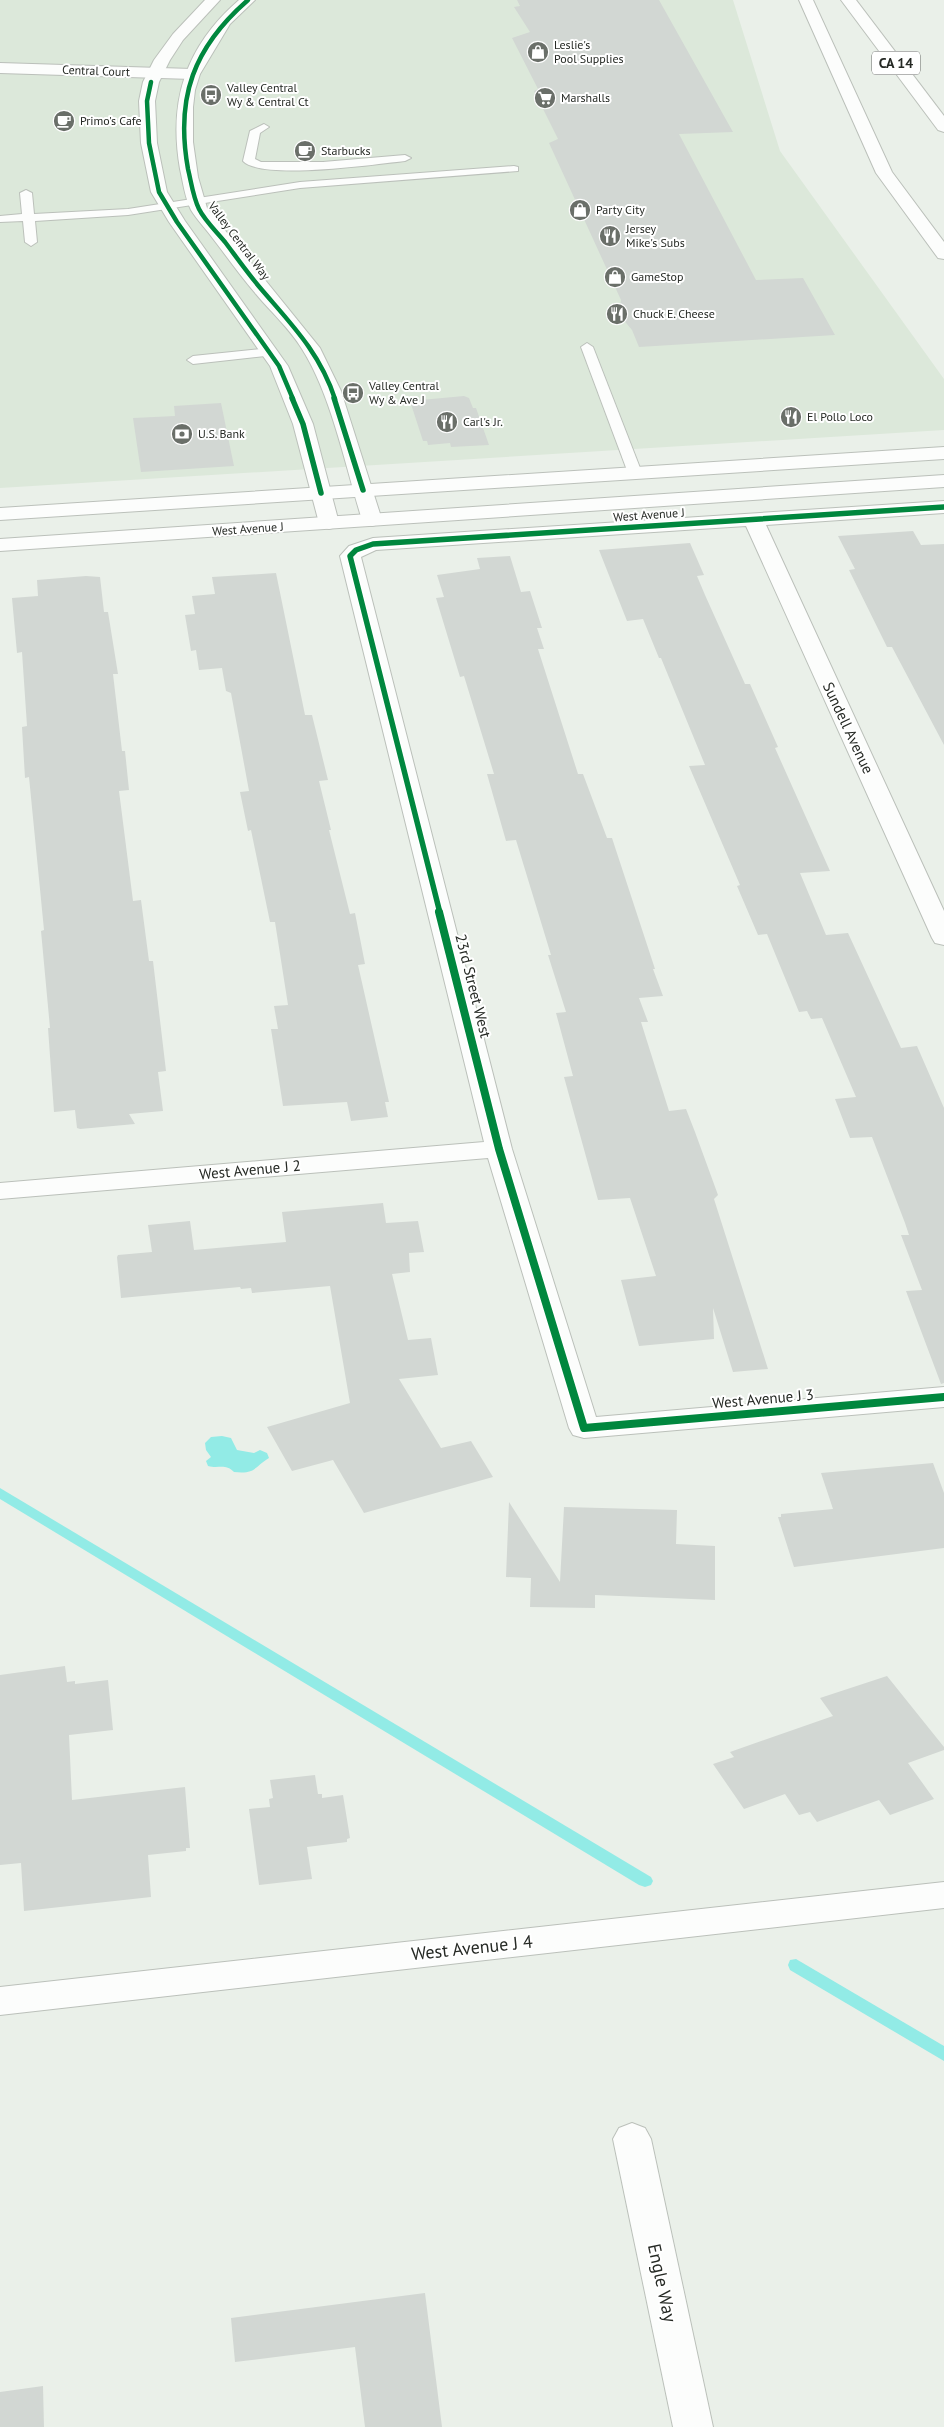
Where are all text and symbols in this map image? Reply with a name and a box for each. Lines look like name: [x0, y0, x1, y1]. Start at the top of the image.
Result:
place label: Leslie's Pool Supplies: [554, 37, 624, 66]
shop icon: Leslie's Pool Supplies: [526, 40, 550, 64]
road number: CA 14: [872, 52, 920, 74]
street label: Central Court: [62, 62, 130, 79]
place label: Valley Central Wy & Central Ct: [226, 80, 308, 109]
bus stop icon: Valley Central Wy & Central Ct: [199, 83, 223, 107]
supermarket icon: Marshalls: [533, 86, 557, 110]
place label: Marshalls: [561, 90, 610, 105]
cafe icon: Primo's Cafe: [52, 109, 76, 133]
place label: Primo's Cafe: [80, 113, 142, 128]
cafe icon: Starbucks: [293, 139, 317, 163]
place label: Starbucks: [321, 143, 371, 158]
street label: Valley Central Way: [205, 198, 274, 283]
shop icon: Party City: [568, 198, 592, 222]
place label: Party City: [596, 202, 645, 217]
place label: Jersey Mike's Subs: [625, 221, 685, 250]
restaurant icon: Jersey Mike's Subs: [598, 224, 622, 248]
shop icon: GameStop: [603, 265, 627, 289]
place label: GameStop: [631, 269, 683, 284]
restaurant icon: Chuck E. Cheese: [605, 302, 629, 326]
place label: Chuck E. Cheese: [633, 306, 715, 321]
place label: Valley Central Wy & Ave J: [368, 378, 440, 407]
bus stop icon: Valley Central Wy & Ave J: [341, 381, 365, 405]
restaurant icon: El Pollo Loco: [779, 405, 803, 429]
place label: El Pollo Loco: [807, 409, 873, 424]
restaurant icon: Carl's Jr.: [435, 410, 459, 434]
place label: Carl's Jr.: [463, 414, 503, 429]
bank icon: U.S. Bank: [170, 422, 194, 446]
place label: U.S. Bank: [198, 426, 245, 441]
street label: West Avenue J: [613, 505, 685, 524]
street label: West Avenue J: [212, 519, 284, 538]
street label: Sundell Avenue: [819, 679, 878, 777]
street label: 23rd Street West: [451, 932, 496, 1040]
street label: West Avenue J 2: [198, 1156, 301, 1183]
street label: West Avenue J 3: [711, 1385, 814, 1412]
street label: West Avenue J 4: [410, 1930, 534, 1965]
street label: Engle Way: [643, 2242, 682, 2325]

